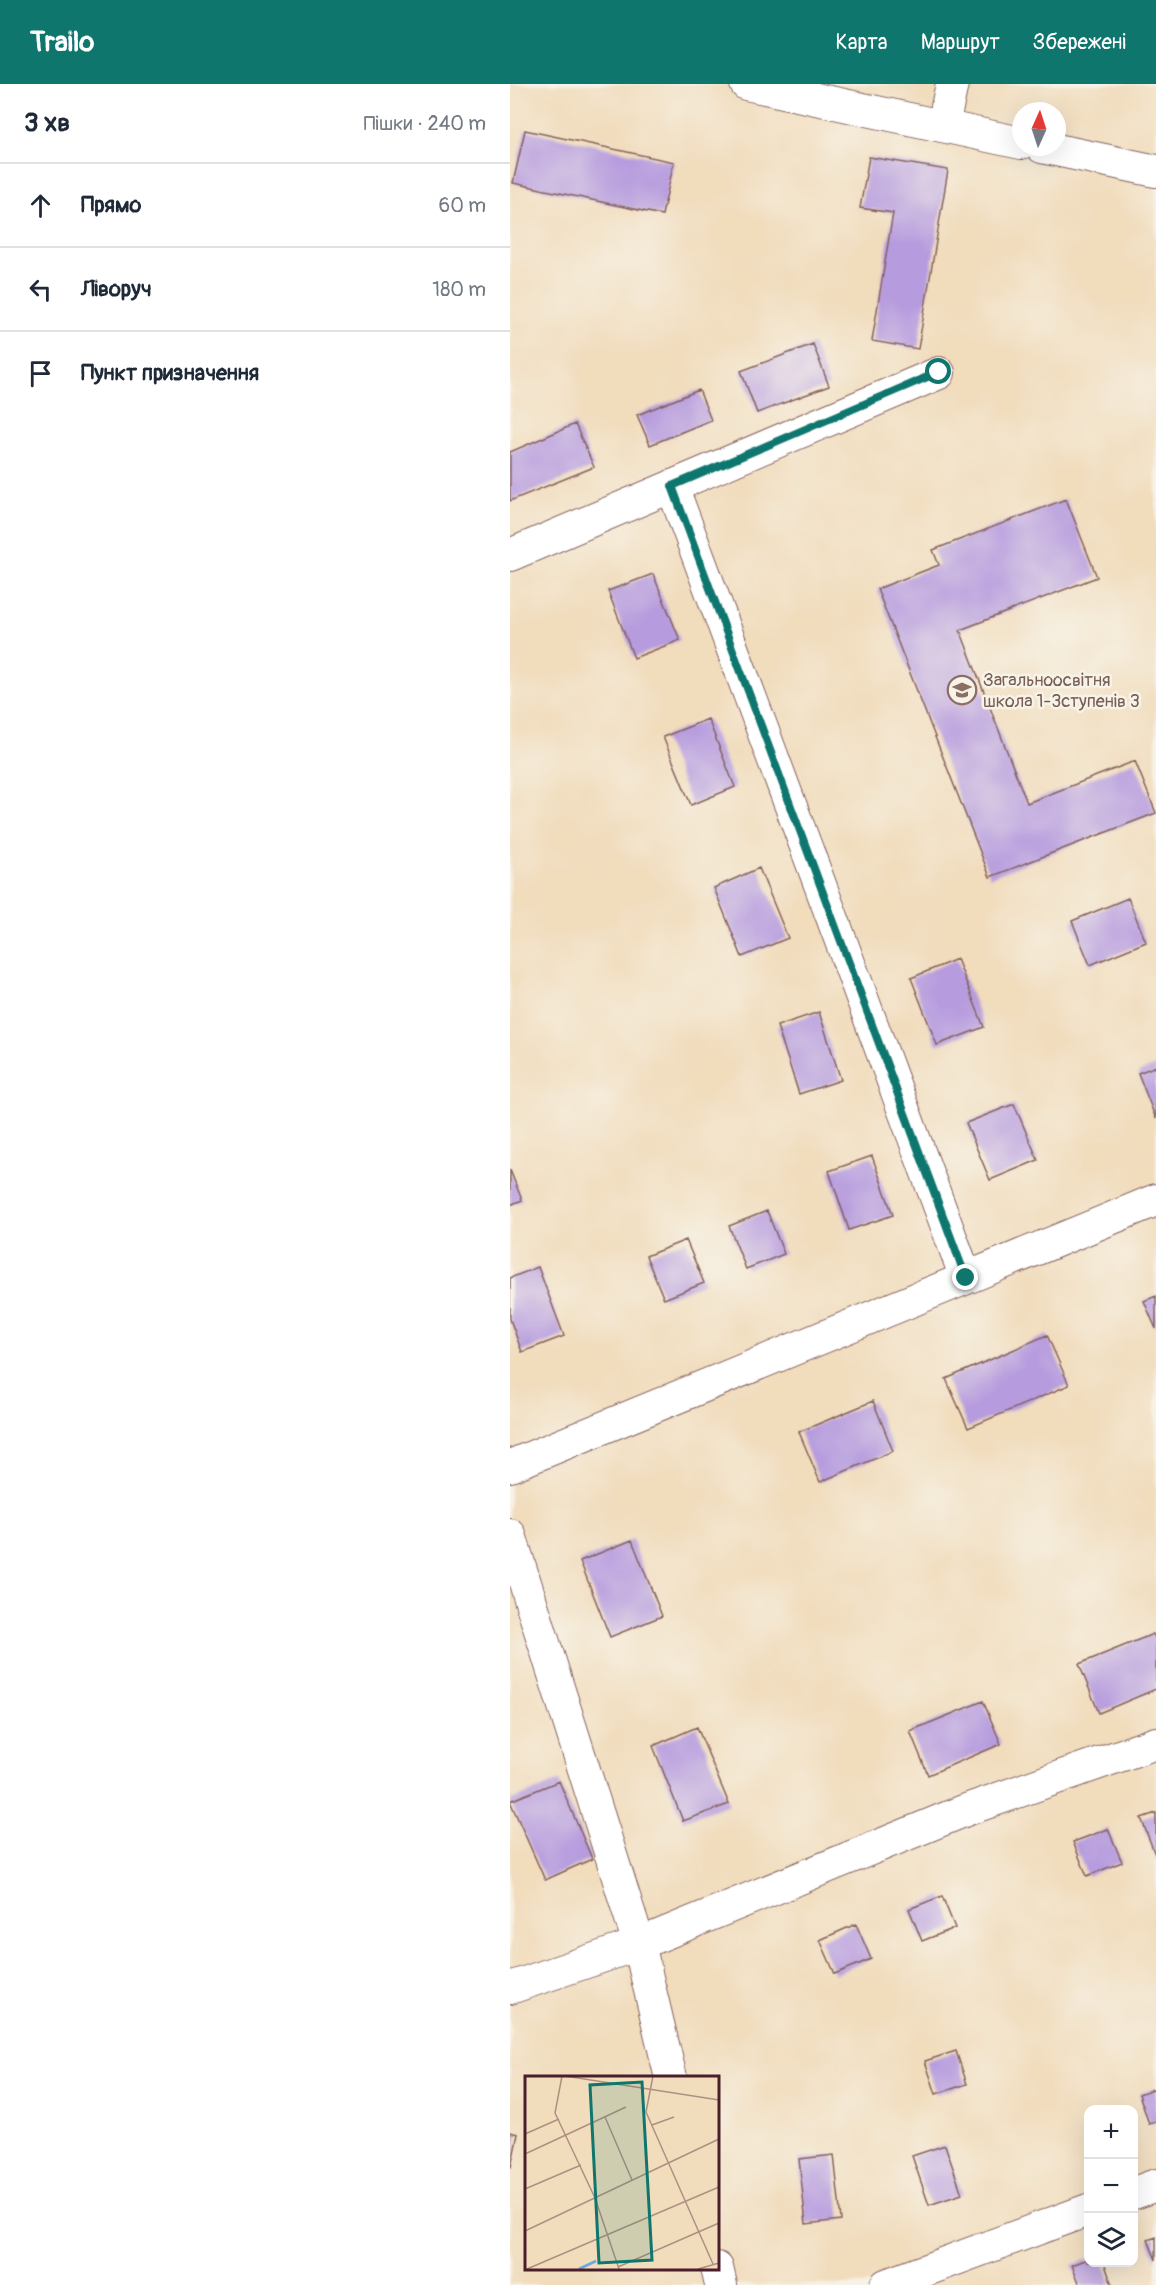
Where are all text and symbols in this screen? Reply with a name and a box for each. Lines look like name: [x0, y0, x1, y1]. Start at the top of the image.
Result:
text: Trailo: [30, 25, 94, 60]
text: Карта: [836, 29, 888, 56]
text: Маршрут: [921, 29, 1000, 56]
text: Збережені: [1033, 29, 1126, 56]
north arrow: [1012, 102, 1066, 156]
text: 3 хв: [24, 107, 70, 139]
text: Пішки · 240 m: [363, 111, 486, 136]
icon: ahead: [24, 189, 57, 222]
text: Прямо: [81, 191, 141, 219]
text: 60 m: [439, 193, 486, 218]
icon: left: [24, 273, 57, 306]
text: Ліворуч: [81, 275, 152, 303]
text: 180 m: [432, 277, 486, 302]
icon: arrive: [24, 357, 57, 390]
route start: [925, 358, 951, 384]
text: Пункт призначення: [81, 359, 259, 387]
place label: Загальноосвiтня школа 1-3ступенiв 3: [983, 669, 1140, 713]
school or university icon: Загальноосвiтня школа 1-3ступенiв 3: [946, 674, 978, 706]
route end: [952, 1264, 978, 1290]
inset map: [525, 2076, 718, 2270]
map controls: [1084, 2105, 1138, 2267]
button: +: [1084, 2105, 1138, 2159]
button: −: [1084, 2159, 1138, 2213]
button: layers: [1084, 2213, 1138, 2267]

